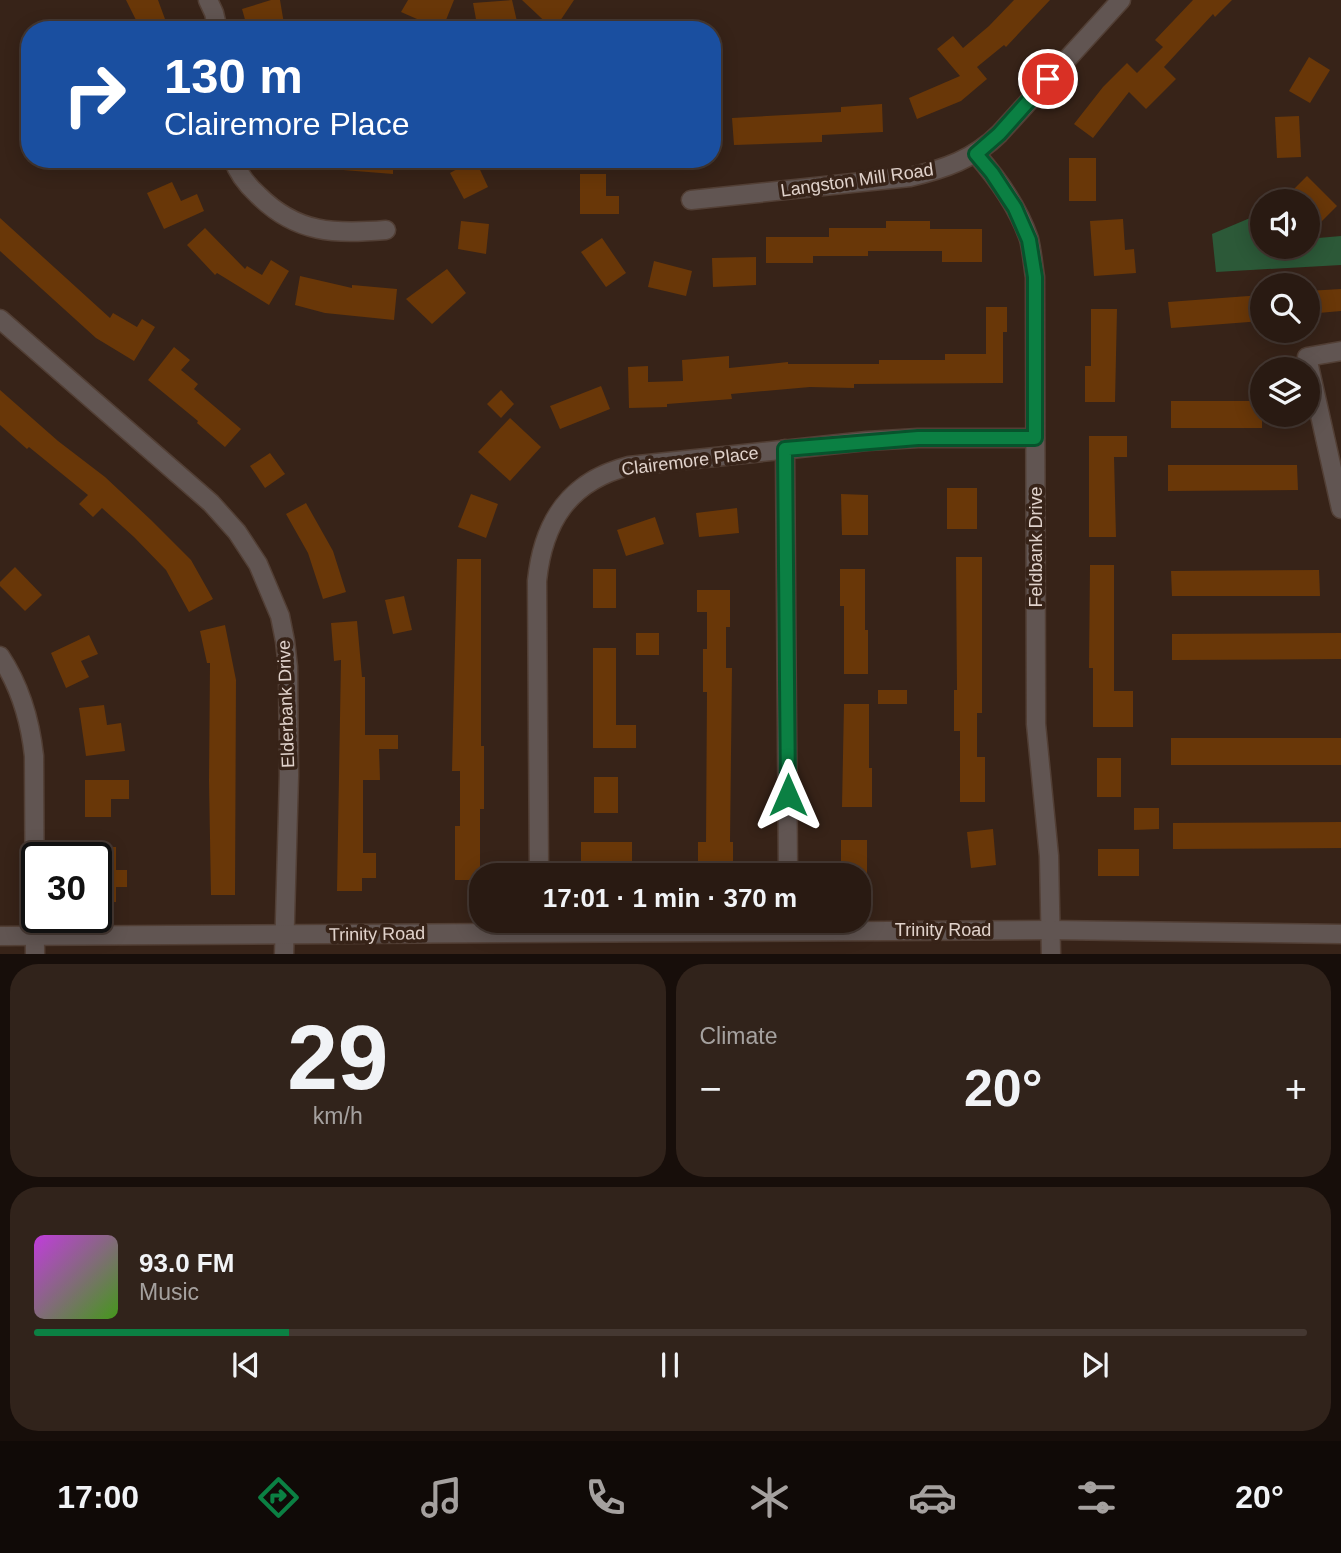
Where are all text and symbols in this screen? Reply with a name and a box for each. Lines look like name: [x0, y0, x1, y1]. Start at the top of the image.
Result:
icon: right: [49, 49, 140, 140]
text: 130 m: [164, 49, 303, 103]
pin: [1018, 49, 1078, 109]
icon: arrive: [1029, 60, 1067, 98]
text: Clairemore Place: [164, 106, 409, 142]
street label: Langston Mill Road: [779, 159, 935, 201]
map controls: [1250, 189, 1320, 427]
button: sound: [1250, 189, 1320, 259]
button: search: [1250, 273, 1320, 343]
button: layers: [1250, 357, 1320, 427]
street label: Clairemore Place: [620, 443, 760, 479]
street label: Feldbank Drive: [1026, 486, 1046, 608]
street label: Elderbank Drive: [274, 640, 298, 768]
position arrow: [751, 758, 825, 832]
speed limit sign: 30: [21, 842, 112, 933]
text: 17:01 · 1 min · 370 m: [543, 883, 797, 913]
street label: Trinity Road: [895, 920, 991, 940]
street label: Trinity Road: [329, 923, 425, 945]
text: 29: [287, 1007, 388, 1108]
text: Climate: [700, 1023, 777, 1049]
text: 20°: [964, 1059, 1043, 1117]
text: −: [700, 1068, 722, 1110]
text: +: [1285, 1068, 1307, 1110]
text: km/h: [313, 1103, 363, 1129]
text: 93.0 FM: [139, 1248, 234, 1278]
text: Music: [139, 1279, 199, 1305]
icon: previous: [227, 1346, 265, 1384]
icon: pause: [651, 1346, 689, 1384]
icon: next: [1076, 1346, 1114, 1384]
icon: directions: [254, 1473, 303, 1522]
icon: music: [417, 1473, 466, 1522]
icon: phone: [581, 1473, 630, 1522]
icon: climate: [745, 1473, 794, 1522]
icon: car: [908, 1473, 957, 1522]
icon: filters: [1072, 1473, 1121, 1522]
text: 17:00: [57, 1479, 139, 1515]
text: 20°: [1235, 1479, 1284, 1515]

